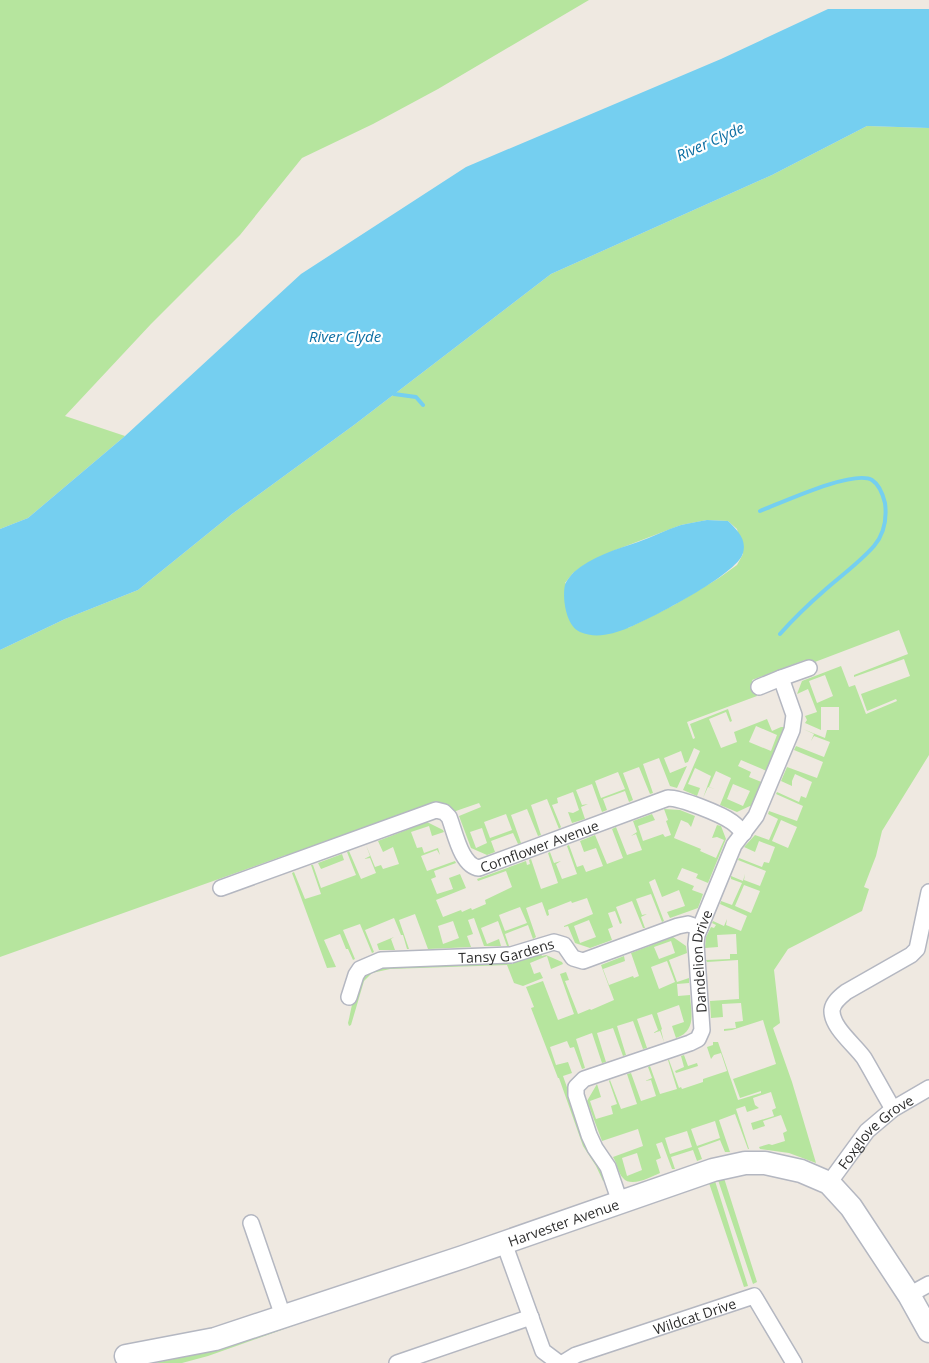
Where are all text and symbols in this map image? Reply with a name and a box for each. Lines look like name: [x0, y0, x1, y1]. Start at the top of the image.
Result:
water label: River Clyde: [673, 117, 748, 165]
water label: River Clyde: [309, 326, 382, 346]
street label: Cornflower Avenue: [477, 815, 601, 876]
street label: Dandelion Drive: [686, 906, 716, 1014]
street label: Tansy Gardens: [458, 933, 556, 967]
street label: Foxglove Grove: [833, 1090, 917, 1173]
street label: Harvester Avenue: [505, 1194, 622, 1250]
street label: Wildcat Drive: [651, 1293, 738, 1338]

